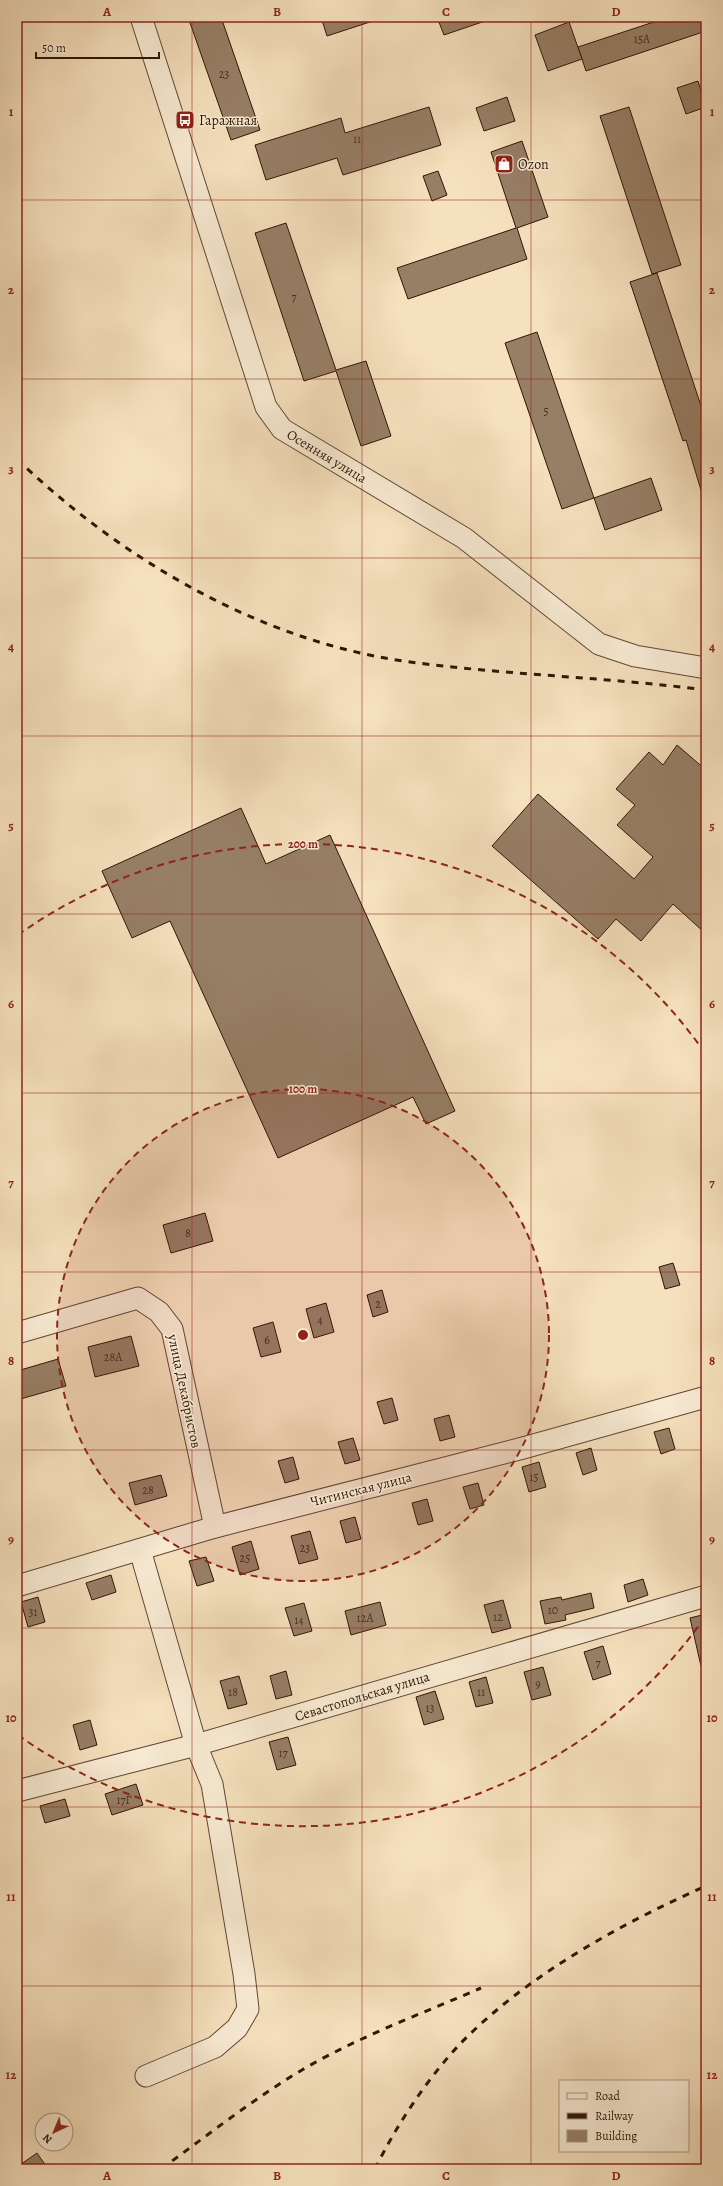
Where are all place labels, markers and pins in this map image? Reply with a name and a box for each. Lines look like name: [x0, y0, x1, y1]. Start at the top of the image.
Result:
bus stop icon: Гаражная: [174, 109, 196, 131]
place label: Гаражная: [199, 111, 257, 130]
shop icon: Ozon: [493, 153, 515, 175]
place label: Ozon: [518, 155, 549, 174]
centre of rings: [296, 1328, 310, 1342]

